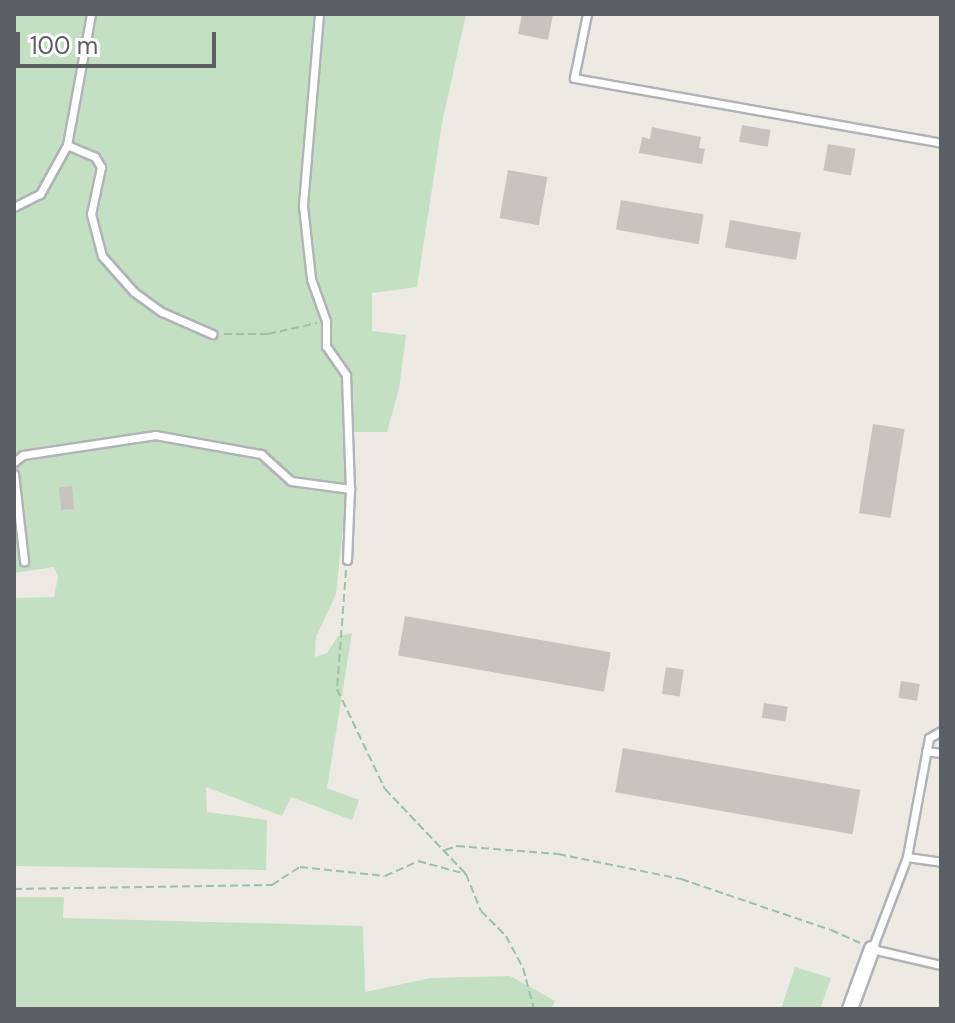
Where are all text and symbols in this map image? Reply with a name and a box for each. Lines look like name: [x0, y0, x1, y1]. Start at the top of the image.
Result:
scale bar: [20, 16, 220, 66]
text: 100 m: [30, 30, 98, 61]

